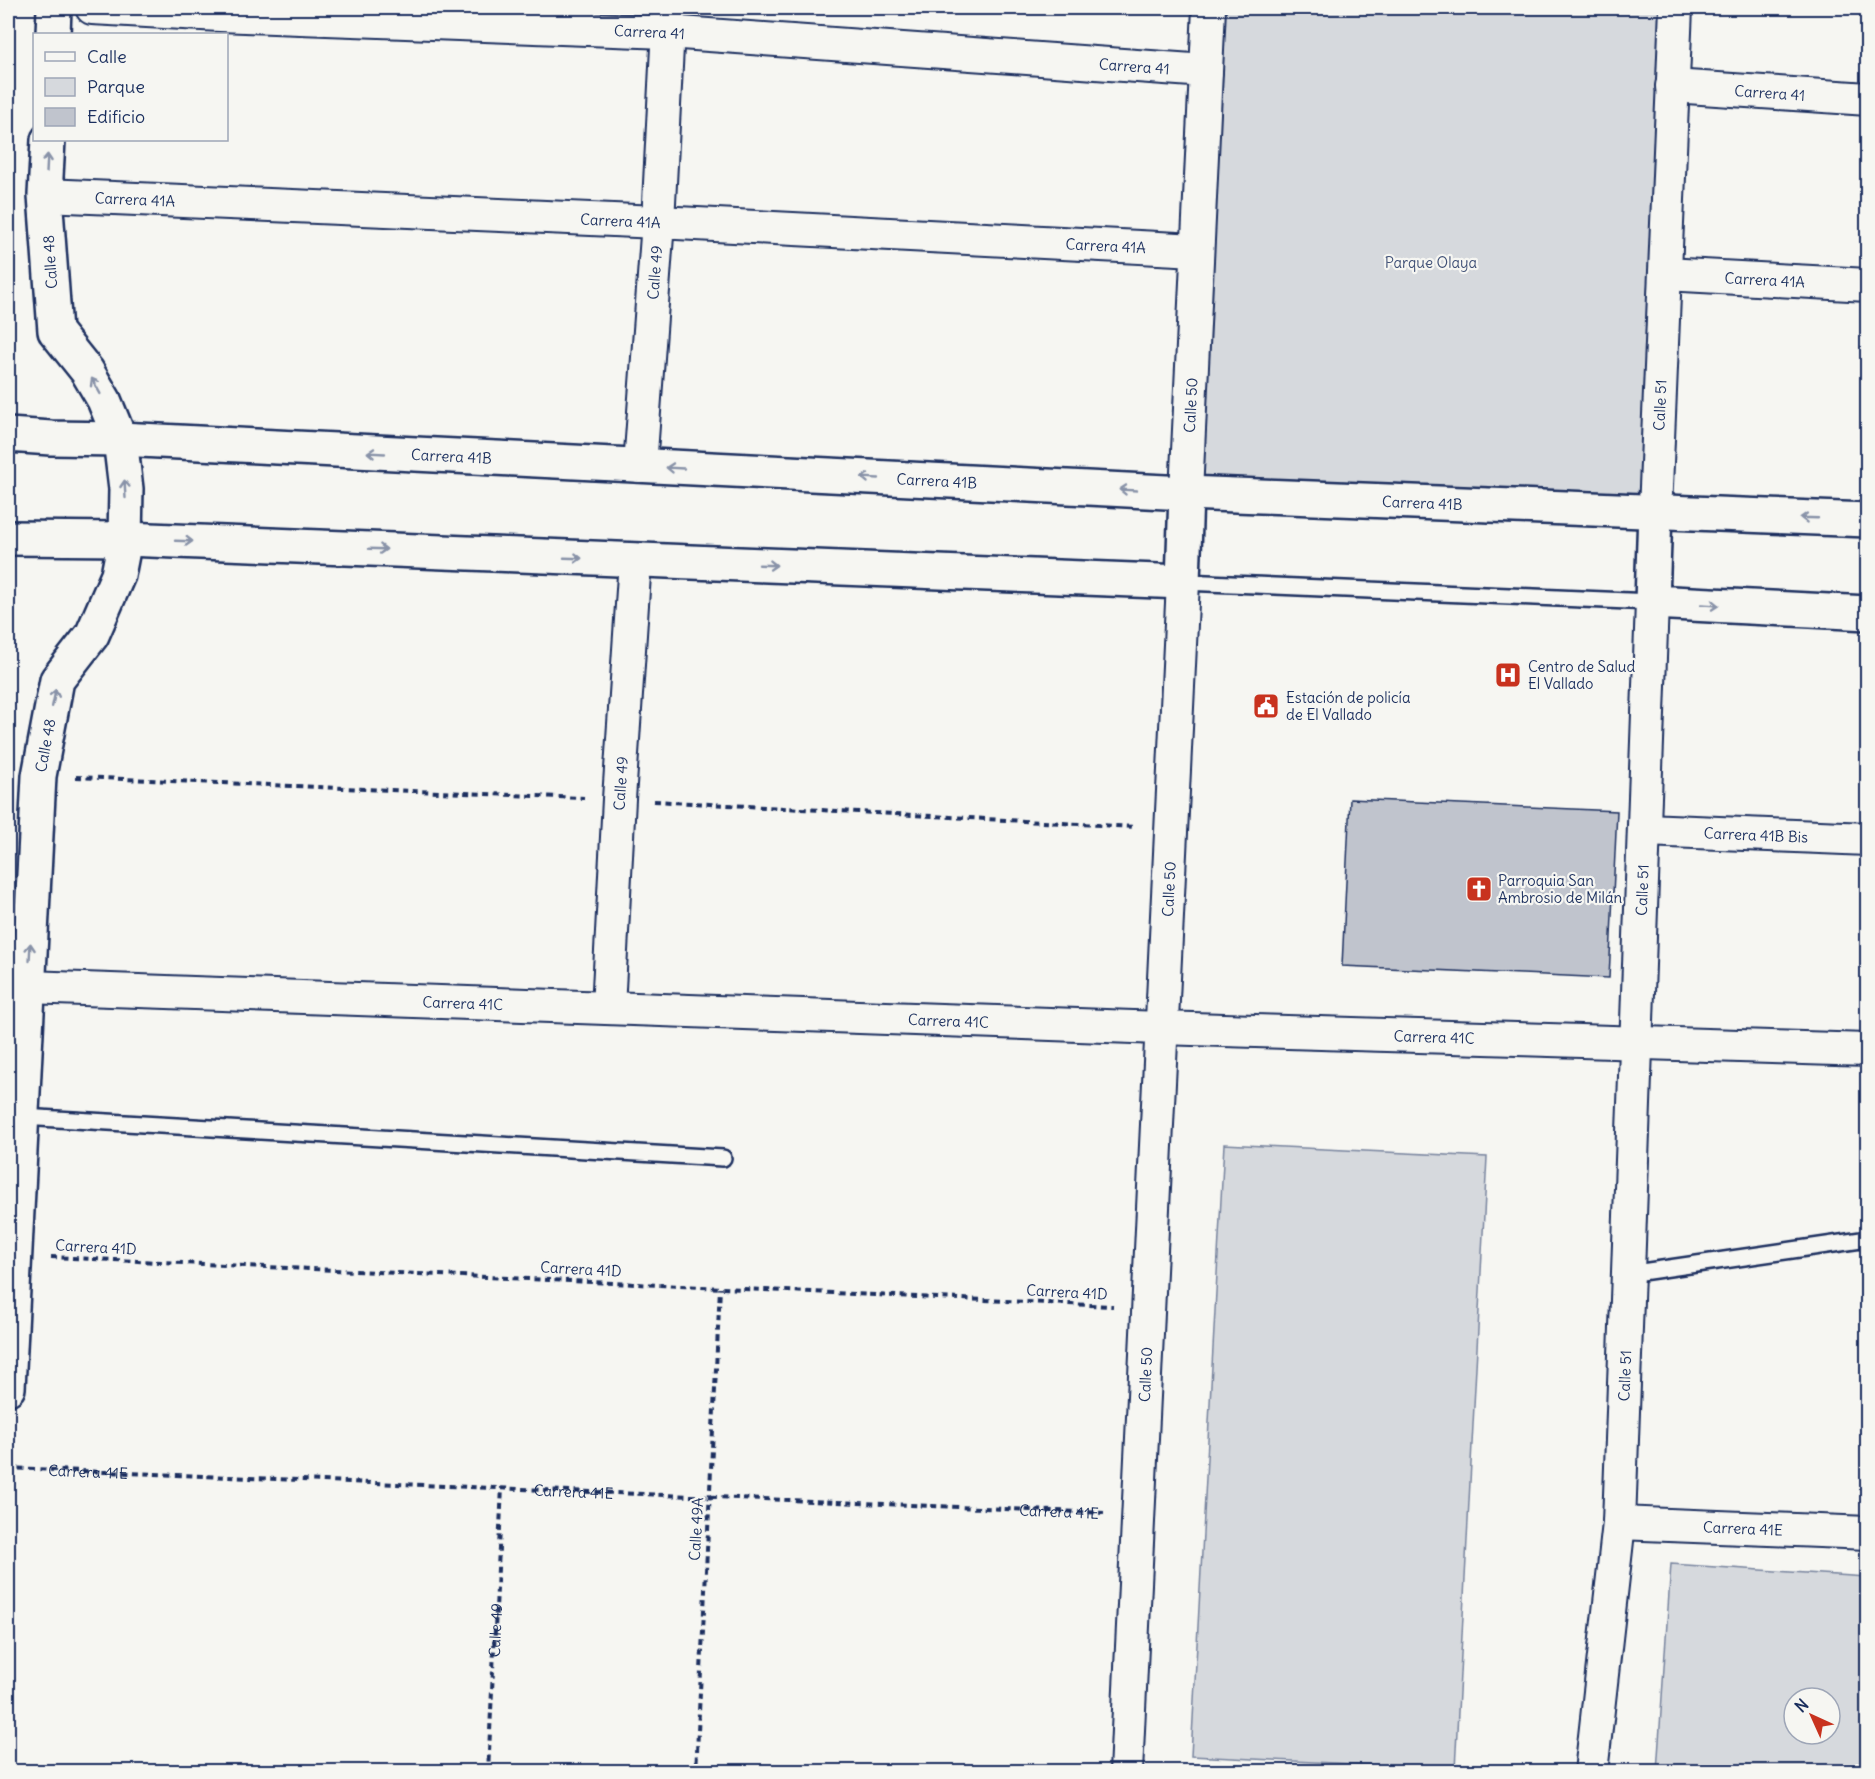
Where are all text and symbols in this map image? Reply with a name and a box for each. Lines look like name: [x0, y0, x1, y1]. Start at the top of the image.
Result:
street label: Carrera 41: [614, 20, 686, 43]
legend: [33, 33, 228, 141]
text: Calle: [87, 45, 127, 68]
street label: Carrera 41: [1098, 54, 1170, 78]
text: Parque: [87, 75, 145, 98]
street label: Carrera 41: [1734, 81, 1806, 104]
text: Edificio: [87, 105, 145, 128]
one-way arrow: [41, 154, 52, 174]
street label: Carrera 41A: [94, 188, 176, 210]
street label: Carrera 41A: [580, 209, 661, 232]
street label: Calle 48: [39, 234, 61, 290]
street label: Carrera 41A: [1065, 234, 1147, 257]
street label: Calle 49: [643, 245, 666, 300]
park label: Parque Olaya: [1385, 253, 1478, 272]
street label: Carrera 41A: [1724, 268, 1806, 291]
street label: Calle 50: [1179, 377, 1201, 433]
one-way arrow: [90, 378, 102, 395]
street label: Calle 51: [1649, 379, 1670, 431]
street label: Carrera 41B: [411, 444, 492, 467]
one-way arrow: [366, 447, 386, 458]
one-way arrow: [666, 462, 686, 473]
street label: Carrera 41B: [896, 469, 978, 492]
one-way arrow: [861, 472, 880, 483]
one-way arrow: [120, 480, 131, 499]
one-way arrow: [1118, 485, 1138, 496]
street label: Carrera 41B: [1382, 491, 1463, 513]
one-way arrow: [1800, 512, 1820, 523]
one-way arrow: [173, 536, 193, 547]
one-way arrow: [368, 544, 388, 555]
one-way arrow: [563, 552, 583, 563]
one-way arrow: [758, 560, 778, 571]
one-way arrow: [1700, 600, 1720, 611]
place label: Centro de Salud El Vallado: [1528, 657, 1636, 693]
hospital icon: Centro de Salud El Vallado: [1493, 660, 1523, 690]
place label: Estación de policía de El Vallado: [1286, 688, 1411, 724]
one-way arrow: [49, 689, 60, 708]
public building icon: Estación de policía de El Vallado: [1251, 691, 1281, 721]
street label: Calle 48: [30, 717, 59, 774]
street label: Calle 49: [609, 756, 631, 811]
street label: Carrera 41B Bis: [1703, 823, 1809, 846]
street label: Calle 50: [1157, 861, 1179, 917]
street label: Calle 51: [1631, 864, 1652, 916]
place label: Parroquia San Ambrosio de Milán: [1498, 871, 1622, 907]
church icon: Parroquia San Ambrosio de Milán: [1464, 874, 1494, 904]
one-way arrow: [25, 943, 36, 963]
street label: Carrera 41C: [422, 992, 504, 1014]
street label: Carrera 41C: [908, 1009, 989, 1031]
street label: Carrera 41C: [1393, 1026, 1475, 1047]
street label: Carrera 41D: [55, 1235, 137, 1259]
street label: Carrera 41D: [540, 1257, 622, 1281]
street label: Carrera 41D: [1026, 1280, 1108, 1304]
street label: Calle 50: [1134, 1346, 1156, 1403]
street label: Calle 51: [1614, 1350, 1635, 1402]
street label: Carrera 41E: [48, 1460, 128, 1482]
street label: Carrera 41E: [533, 1480, 614, 1502]
street label: Calle 49A: [685, 1496, 707, 1561]
street label: Carrera 41E: [1019, 1500, 1099, 1522]
street label: Carrera 41E: [1703, 1517, 1783, 1539]
street label: Calle 49: [484, 1603, 506, 1658]
north arrow: [1782, 1686, 1842, 1746]
text: N: [1790, 1694, 1812, 1716]

